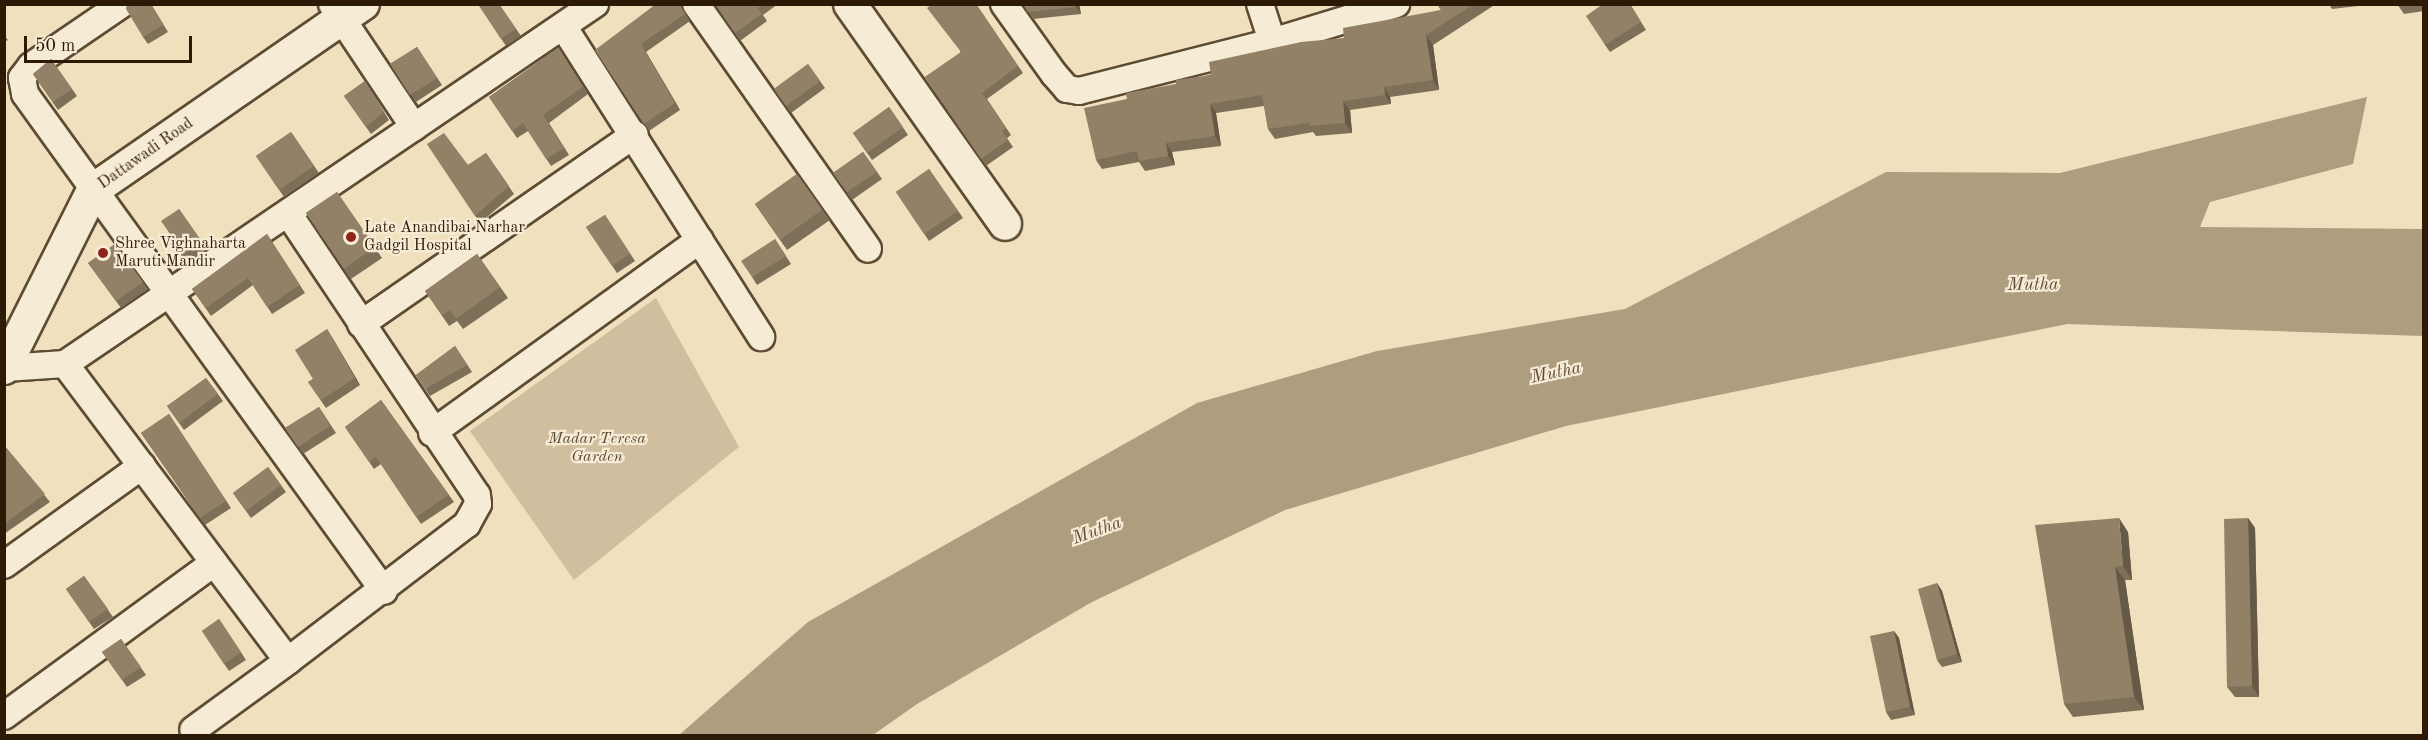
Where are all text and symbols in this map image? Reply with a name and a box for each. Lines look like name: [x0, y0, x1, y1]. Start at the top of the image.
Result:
scale bar: [27, 24, 195, 62]
text: 50 m: [35, 37, 75, 55]
street label: Dattawadi Road: [95, 114, 197, 194]
place label: Late Anandibai Narhar Gadgil Hospital: [364, 218, 525, 256]
marker: Late Anandibai Narhar Gadgil Hospital: [342, 228, 360, 246]
place label: Shree Vighnaharta Maruti Mandir: [115, 234, 246, 272]
marker: Shree Vighnaharta Maruti Mandir: [96, 246, 110, 260]
water label: Mutha: [2007, 274, 2059, 296]
water label: Mutha: [1529, 357, 1583, 389]
park label: Madar Teresa Garden: [548, 429, 646, 467]
water label: Mutha: [1069, 512, 1125, 550]

